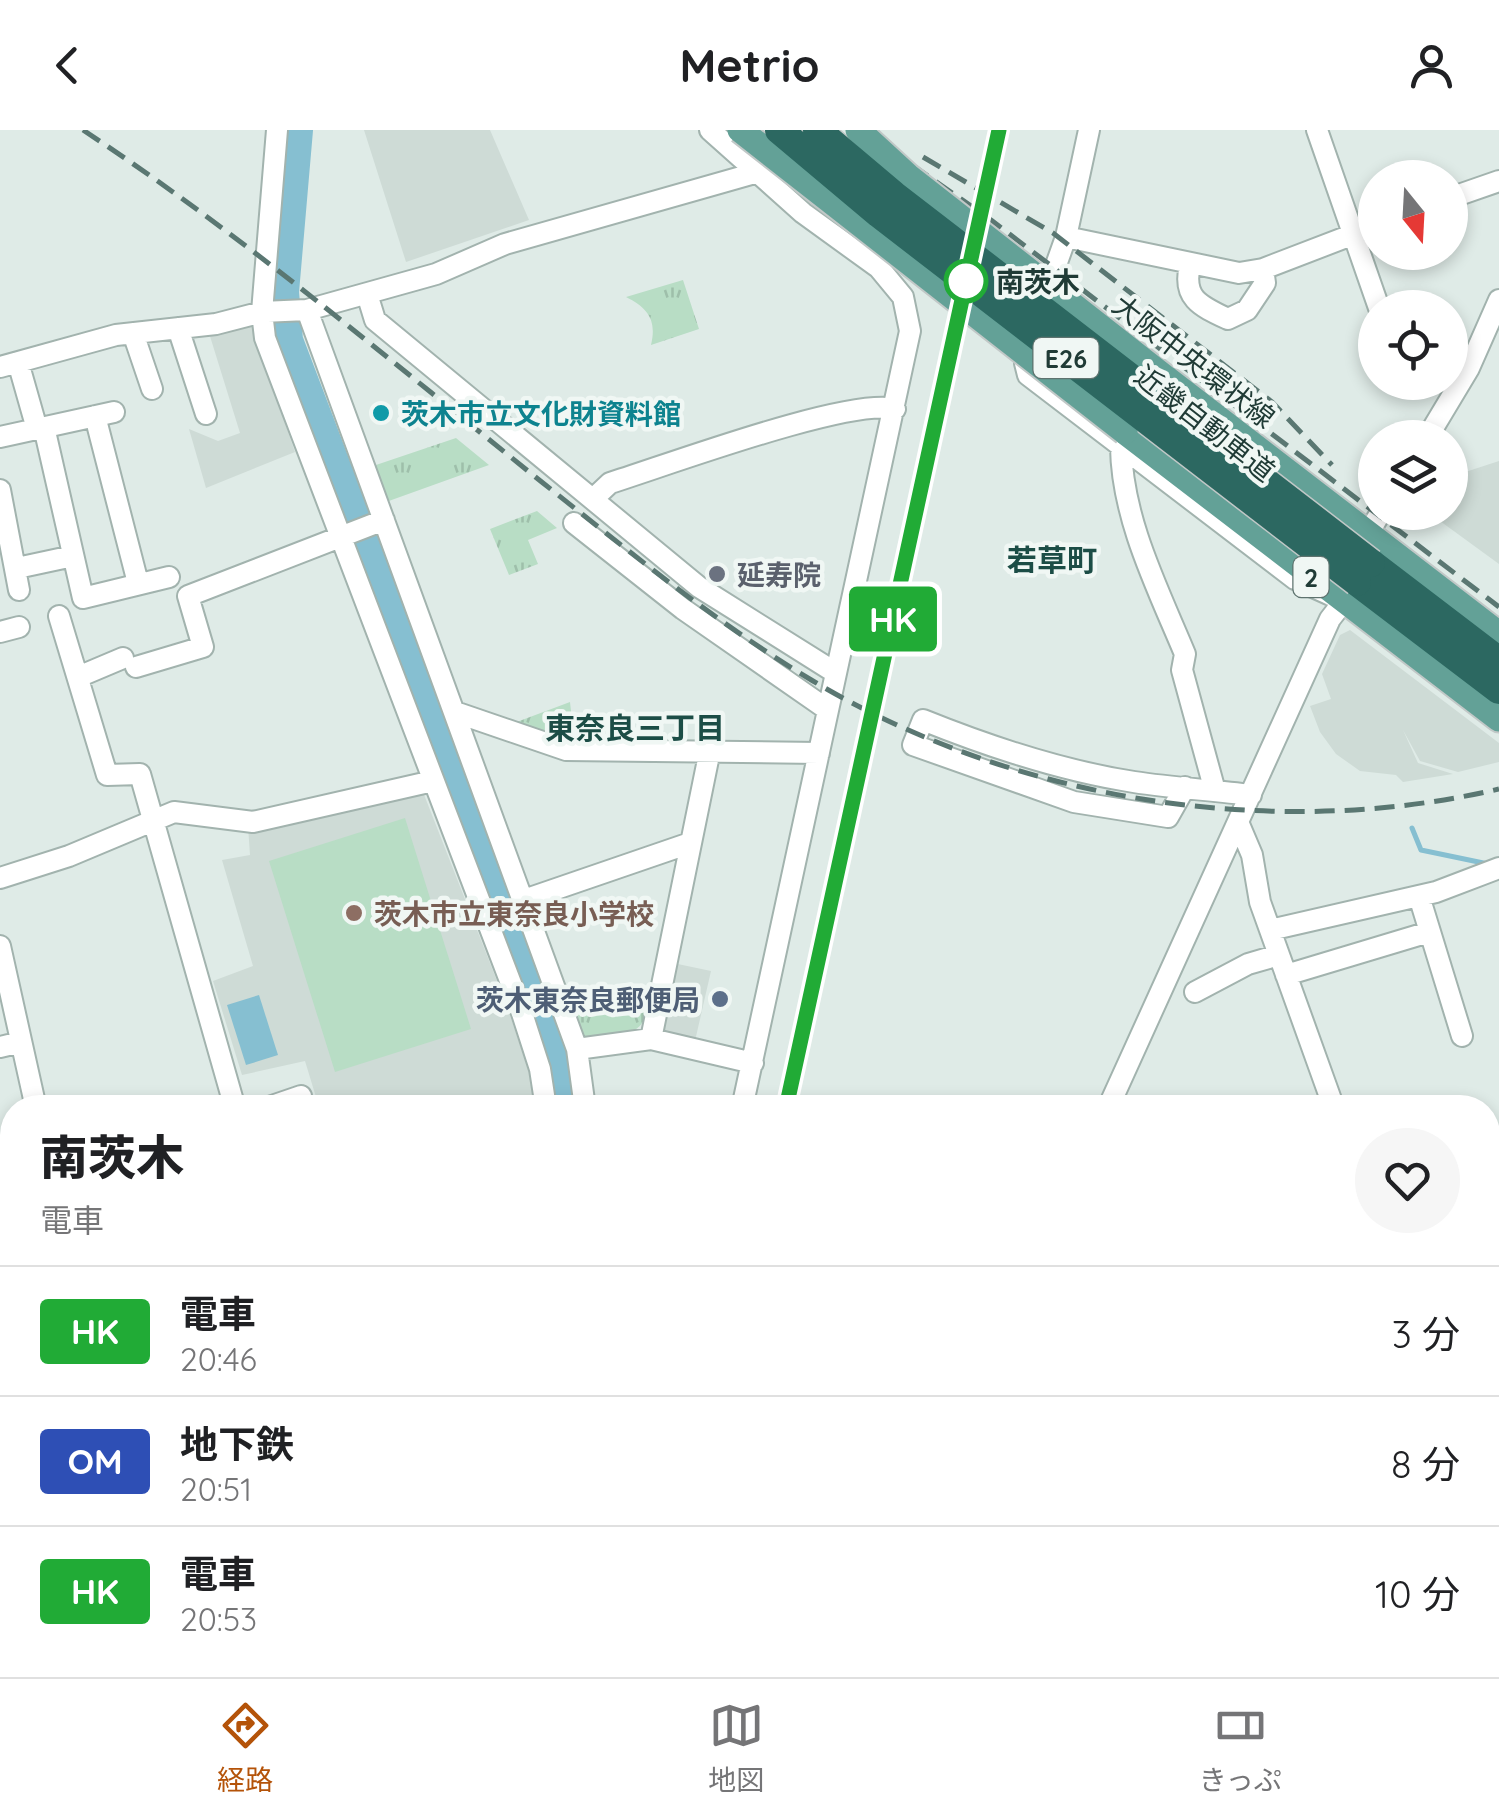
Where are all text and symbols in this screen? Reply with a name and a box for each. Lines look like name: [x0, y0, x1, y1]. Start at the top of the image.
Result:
text: Metrio: [679, 37, 820, 93]
icon: back: [40, 38, 95, 93]
icon: person: [1404, 38, 1459, 93]
north arrow: [1358, 160, 1468, 270]
map controls: [1358, 160, 1468, 530]
marker: 南茨木: [945, 260, 987, 302]
place label: 南茨木: [996, 264, 1080, 299]
street label: 大阪中央環状線: [1106, 287, 1282, 435]
button: locate: [1358, 290, 1468, 400]
road number: E26: [1034, 338, 1098, 378]
street label: 近畿自動車道: [1128, 357, 1282, 489]
place label: 茨木市立文化財資料館: [401, 396, 681, 431]
marker: 茨木市立文化財資料館: [370, 402, 392, 424]
button: layers: [1358, 420, 1468, 530]
district label: 若草町: [1007, 541, 1097, 579]
place label: 延寿院: [737, 557, 821, 592]
road number: 2: [1294, 557, 1328, 597]
marker: 延寿院: [706, 563, 728, 585]
line badge: HK: [848, 586, 938, 652]
text: HK: [869, 597, 917, 641]
district label: 東奈良三丁目: [545, 709, 725, 747]
place label: 茨木市立東奈良小学校: [374, 896, 654, 931]
marker: 茨木市立東奈良小学校: [343, 902, 365, 924]
place label: 茨木東奈良郵便局: [476, 982, 700, 1017]
marker: 茨木東奈良郵便局: [709, 988, 731, 1010]
text: 南茨木: [40, 1127, 184, 1187]
button: heart: [1355, 1128, 1460, 1233]
text: 電車: [40, 1200, 104, 1240]
text: 電車: [180, 1290, 256, 1338]
text: HK: [71, 1309, 119, 1353]
text: 3 分: [1392, 1310, 1460, 1358]
text: 20:46: [180, 1339, 257, 1379]
text: 地下鉄: [180, 1420, 294, 1468]
text: OM: [67, 1439, 123, 1483]
text: 8 分: [1391, 1440, 1460, 1488]
text: 20:51: [180, 1469, 252, 1509]
text: 電車: [180, 1550, 256, 1598]
text: HK: [71, 1569, 119, 1613]
text: 10 分: [1375, 1570, 1460, 1618]
text: 20:53: [180, 1599, 257, 1639]
tab: 経路: [217, 1698, 273, 1798]
tab: 地図: [708, 1698, 764, 1798]
tab: きっぷ: [1199, 1698, 1282, 1798]

